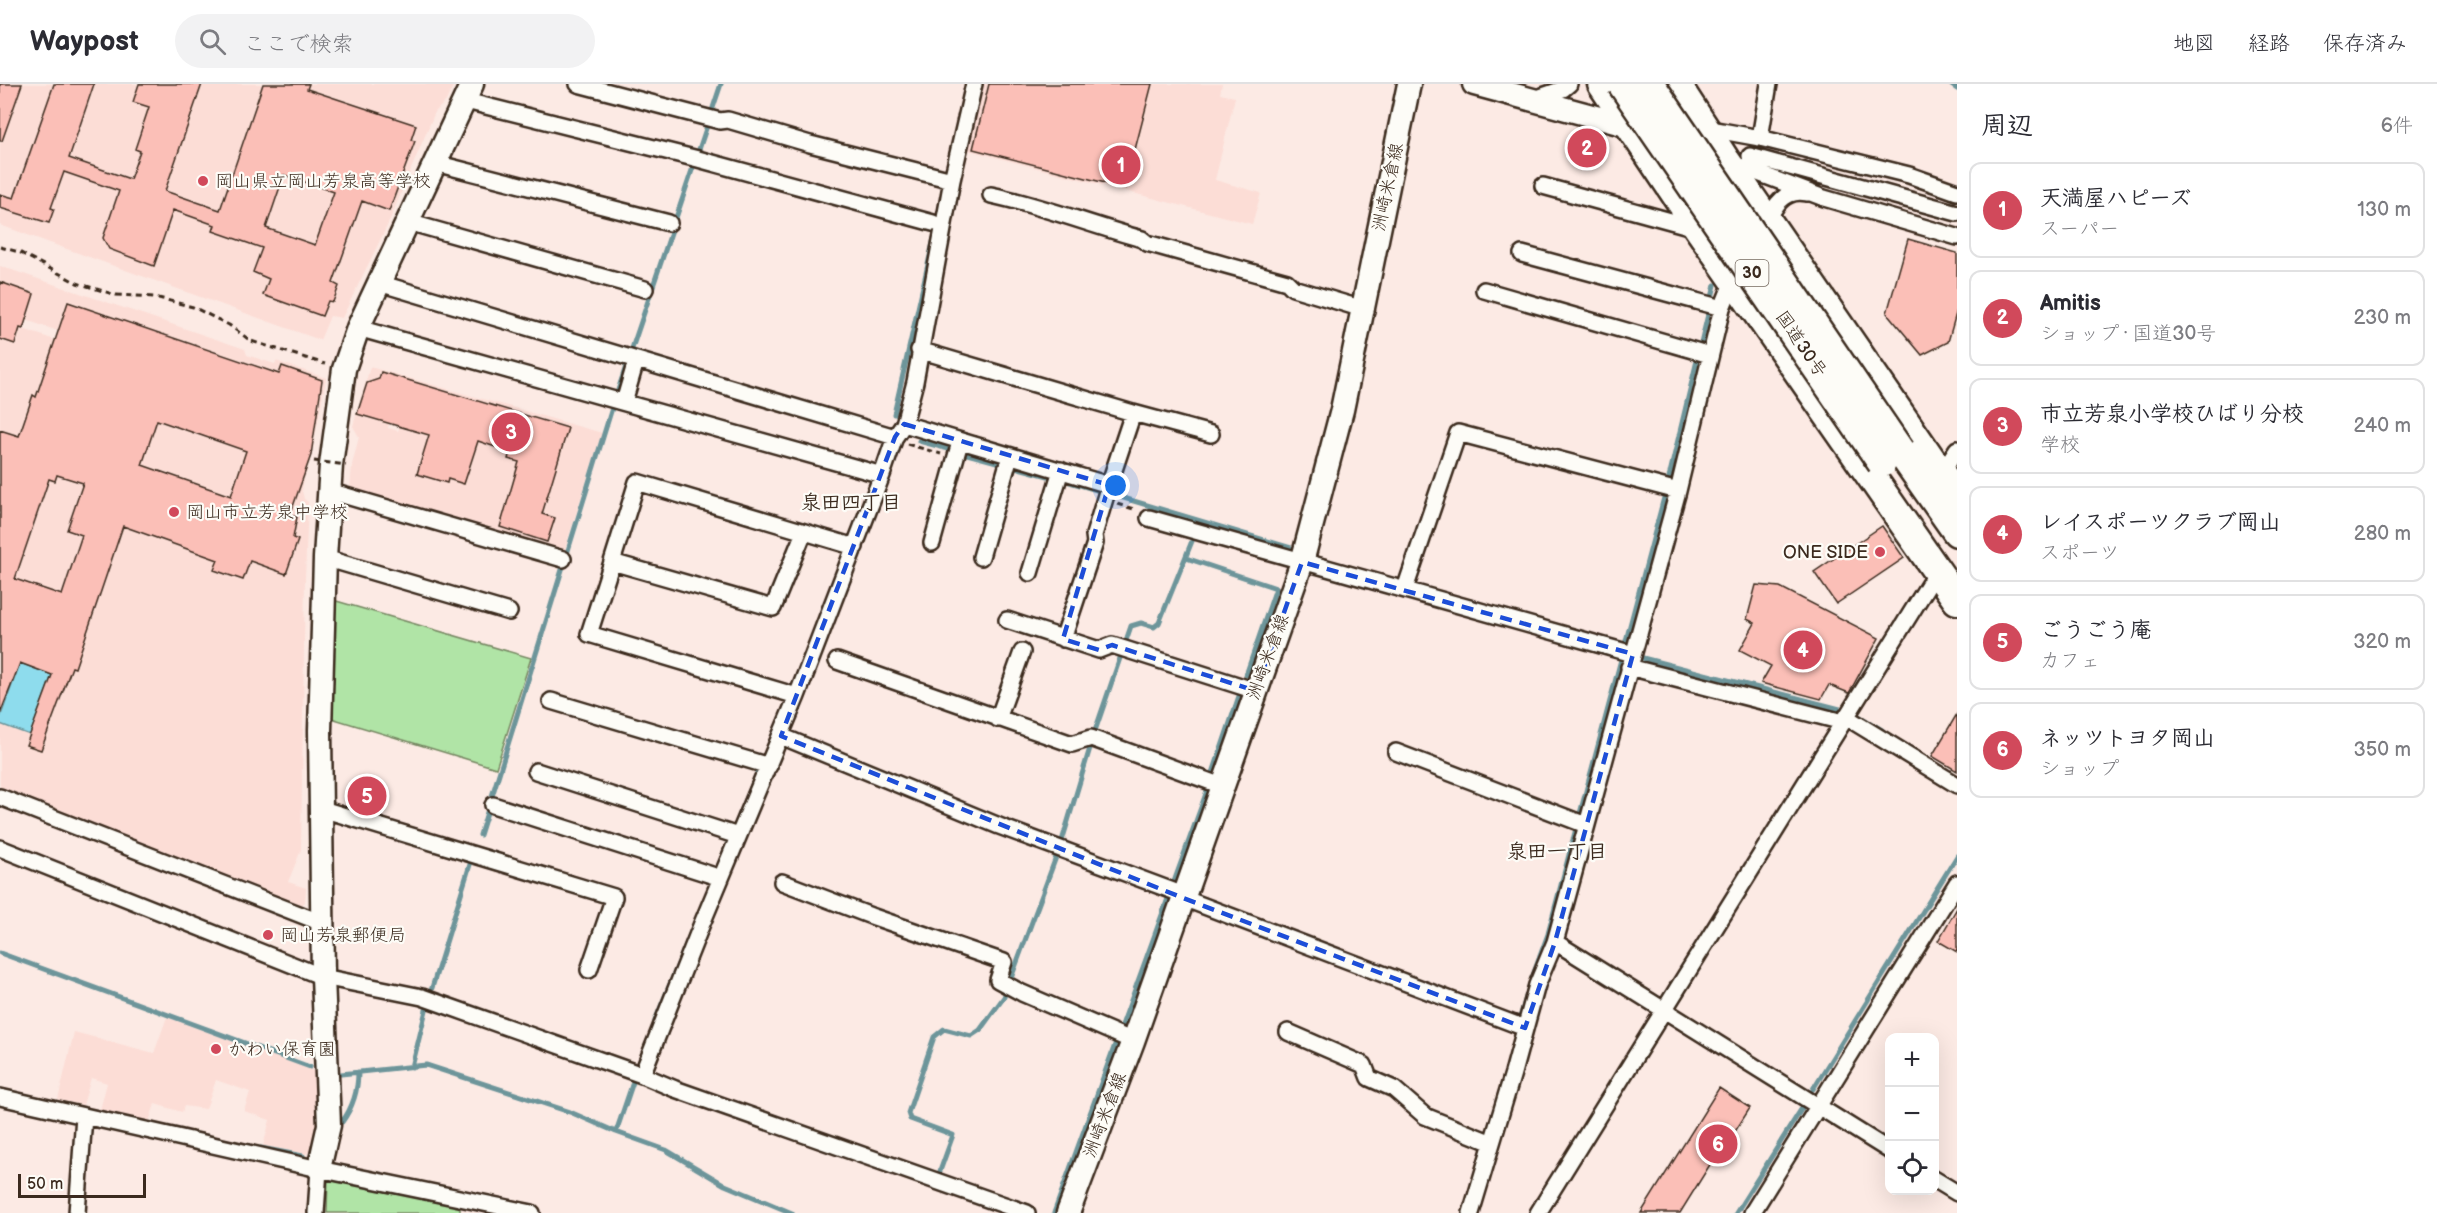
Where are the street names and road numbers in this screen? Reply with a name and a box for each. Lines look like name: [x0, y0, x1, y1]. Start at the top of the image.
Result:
street label: 洲崎米倉線: [1368, 141, 1408, 233]
road number: 30: [1736, 260, 1768, 286]
street label: 国道30号: [1771, 307, 1831, 381]
street label: 洲崎米倉線: [1243, 611, 1293, 703]
street label: 洲崎米倉線: [1079, 1069, 1131, 1161]

